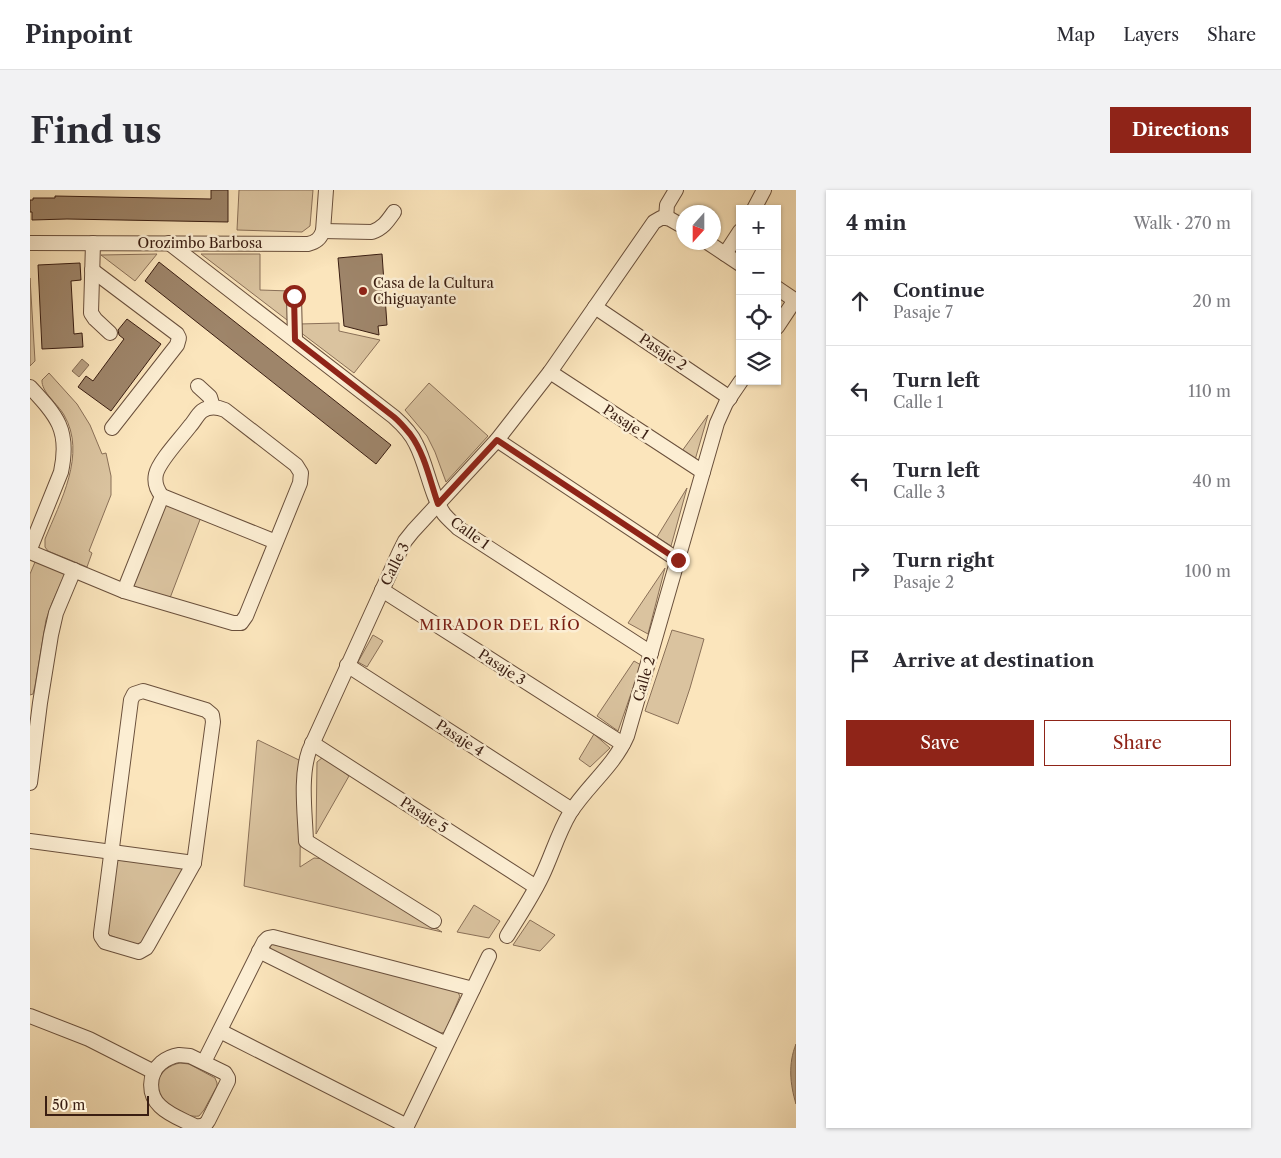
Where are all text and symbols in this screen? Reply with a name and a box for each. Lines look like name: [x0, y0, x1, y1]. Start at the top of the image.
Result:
text: Pinpoint: [25, 20, 132, 49]
text: Map: [1057, 24, 1095, 46]
text: Layers: [1123, 24, 1179, 46]
text: Share: [1207, 24, 1256, 46]
button: Directions: [1110, 107, 1251, 153]
text: Find us: [30, 109, 162, 152]
north arrow: [676, 205, 721, 250]
map controls: [736, 205, 781, 385]
button: +: [736, 205, 781, 250]
text: 4 min: [846, 210, 907, 235]
text: Walk · 270 m: [1133, 213, 1231, 233]
street label: Orozimbo Barbosa: [138, 234, 263, 252]
button: −: [736, 250, 781, 295]
place label: Casa de la Cultura Chiguayante: [373, 274, 494, 308]
text: Continue: [893, 279, 985, 302]
route start: [283, 285, 306, 308]
marker: Casa de la Cultura Chiguayante: [357, 285, 369, 297]
icon: ahead: [846, 287, 874, 315]
text: 20 m: [1192, 291, 1231, 311]
button: locate: [736, 295, 781, 340]
text: Pasaje 7: [893, 302, 953, 322]
street label: Pasaje 2: [636, 330, 690, 374]
button: layers: [736, 340, 781, 385]
text: Turn left: [893, 369, 980, 392]
icon: left: [846, 377, 874, 405]
text: 110 m: [1188, 381, 1231, 401]
text: Calle 1: [893, 392, 943, 412]
street label: Pasaje 1: [600, 400, 653, 444]
text: Turn left: [893, 459, 980, 482]
icon: left: [846, 467, 874, 495]
text: 40 m: [1192, 471, 1231, 491]
text: Calle 3: [893, 482, 945, 502]
street label: Calle 1: [447, 513, 493, 553]
street label: Calle 3: [377, 540, 413, 588]
route end: [667, 549, 690, 572]
text: Turn right: [893, 549, 994, 572]
icon: right: [846, 557, 874, 585]
text: 100 m: [1185, 561, 1231, 581]
text: Pasaje 2: [893, 572, 954, 592]
district label: MIRADOR DEL RÍO: [419, 615, 581, 634]
street label: Pasaje 3: [475, 645, 529, 689]
icon: arrive: [846, 647, 874, 675]
text: Arrive at destination: [893, 649, 1094, 672]
street label: Calle 2: [629, 654, 659, 704]
street label: Pasaje 4: [433, 716, 487, 760]
button: Save: [846, 720, 1034, 766]
button: Share: [1044, 720, 1231, 766]
street label: Pasaje 5: [397, 793, 451, 837]
scale bar: [45, 1093, 149, 1116]
text: 50 m: [52, 1096, 85, 1114]

